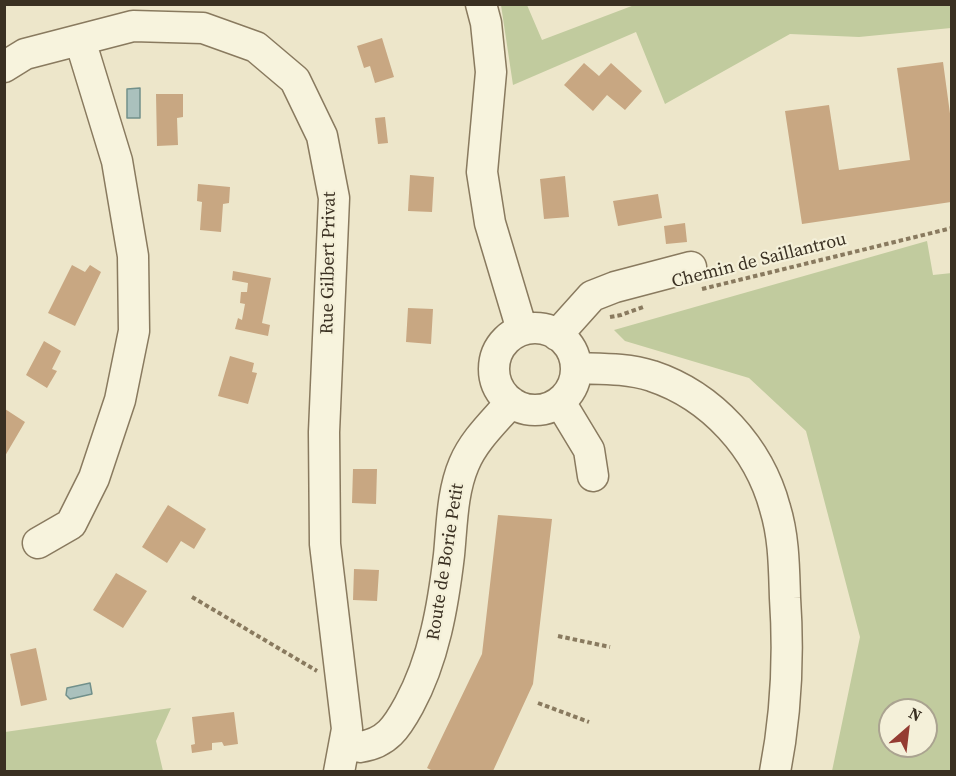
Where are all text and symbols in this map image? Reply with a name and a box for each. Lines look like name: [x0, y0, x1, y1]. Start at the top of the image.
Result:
street label: Rue Gilbert Privat: [317, 191, 341, 335]
street label: Chemin de Saillantrou: [669, 229, 849, 293]
street label: Route de Borie Petit: [423, 482, 469, 642]
north arrow: [878, 698, 938, 758]
text: N: [905, 701, 926, 726]

